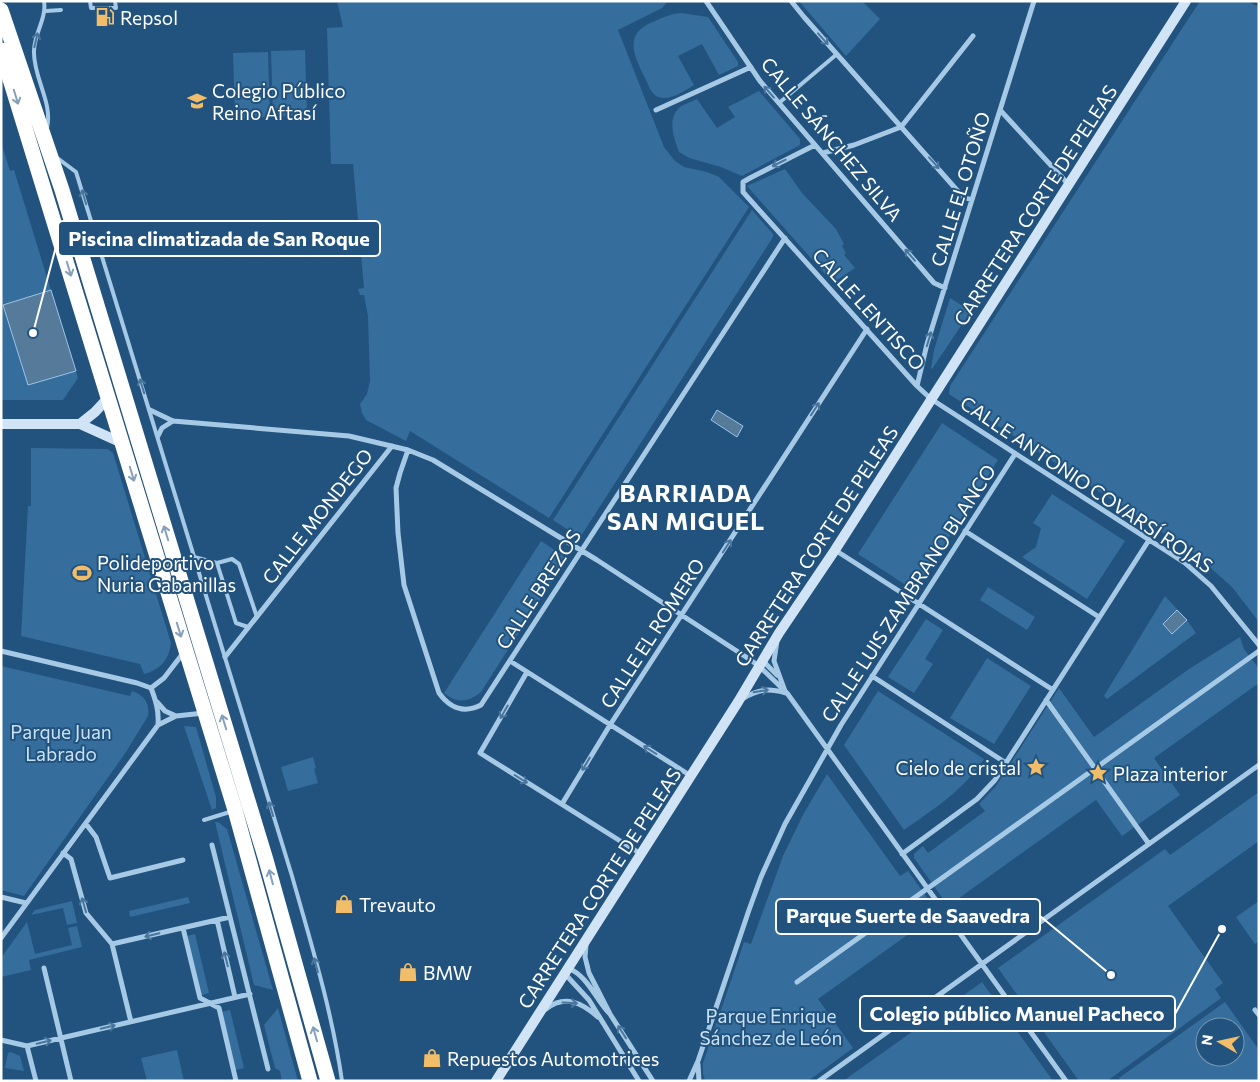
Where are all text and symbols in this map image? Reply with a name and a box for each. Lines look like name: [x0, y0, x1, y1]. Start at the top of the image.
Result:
fuel station icon: Repsol: [94, 6, 116, 28]
place label: Repsol: [120, 6, 178, 29]
one-way arrow: [32, 32, 41, 48]
one-way arrow: [817, 32, 829, 45]
street label: CALLE SÁNCHEZ SILVA: [757, 52, 907, 226]
place label: Colegio Público Reino Aftasí: [212, 79, 346, 124]
street label: CARRETERA CORTE DE PELEAS: [948, 80, 1122, 330]
one-way arrow: [764, 86, 775, 99]
one-way arrow: [11, 88, 21, 104]
school or university icon: Colegio Público Reino Aftasí: [186, 90, 208, 112]
street label: CALLE EL OTOÑO: [926, 109, 994, 269]
one-way arrow: [928, 157, 940, 170]
one-way arrow: [772, 159, 787, 168]
one-way arrow: [79, 190, 88, 205]
callout: Piscina climatizada de San Roque: [58, 221, 380, 256]
text: Piscina climatizada de San Roque: [68, 226, 370, 250]
street label: CALLE LENTISCO: [808, 243, 930, 375]
one-way arrow: [904, 248, 916, 261]
one-way arrow: [64, 260, 74, 276]
one-way arrow: [924, 331, 934, 347]
one-way arrow: [137, 378, 147, 394]
street label: CALLE ANTONIO COVARSÍ ROJAS: [956, 391, 1218, 577]
one-way arrow: [811, 403, 821, 417]
street label: CARRETERA CORTE DE PELEAS: [729, 421, 903, 671]
street label: CALLE MONDEGO: [257, 444, 377, 588]
street label: CALLE LUIS ZAMBRANO BLANCO: [816, 460, 1000, 726]
one-way arrow: [127, 466, 137, 482]
district label: BARRIADA SAN MIGUEL: [607, 478, 765, 535]
one-way arrow: [161, 525, 171, 541]
street label: CALLE BREZOS: [491, 525, 585, 653]
one-way arrow: [722, 539, 732, 553]
place label: Polideportivo Nuria Cabanillas: [97, 551, 236, 596]
street label: CALLE EL ROMERO: [595, 554, 709, 712]
sports icon: Polideportivo Nuria Cabanillas: [71, 562, 93, 584]
one-way arrow: [175, 621, 185, 637]
one-way arrow: [753, 686, 769, 696]
one-way arrow: [498, 705, 508, 719]
one-way arrow: [218, 714, 228, 730]
park label: Parque Juan Labrado: [10, 720, 112, 765]
one-way arrow: [643, 744, 657, 754]
place label: Cielo de cristal: [896, 756, 1021, 779]
place icon: Cielo de cristal: [1025, 756, 1047, 778]
one-way arrow: [581, 757, 591, 771]
place icon: Plaza interior: [1087, 762, 1109, 784]
place label: Plaza interior: [1113, 762, 1228, 785]
street label: CARRETERA CORTE DE PELEAS: [512, 763, 686, 1013]
one-way arrow: [514, 774, 528, 784]
one-way arrow: [266, 801, 276, 817]
one-way arrow: [265, 870, 275, 886]
shop icon: Trevauto: [333, 893, 355, 915]
place label: Trevauto: [359, 893, 436, 916]
one-way arrow: [78, 898, 88, 914]
callout: Parque Suerte de Saavedra: [776, 899, 1040, 934]
text: Parque Suerte de Saavedra: [786, 903, 1030, 927]
one-way arrow: [144, 931, 160, 940]
one-way arrow: [221, 951, 230, 967]
one-way arrow: [311, 957, 321, 973]
shop icon: BMW: [397, 961, 419, 983]
place label: BMW: [423, 961, 472, 984]
callout: Colegio público Manuel Pacheco: [860, 996, 1175, 1031]
one-way arrow: [562, 998, 578, 1007]
text: Colegio público Manuel Pacheco: [870, 1001, 1164, 1025]
park label: Parque Enrique Sánchez de León: [699, 1004, 843, 1049]
north arrow: [1195, 1017, 1245, 1067]
one-way arrow: [100, 1022, 116, 1031]
one-way arrow: [309, 1026, 319, 1042]
one-way arrow: [617, 1026, 627, 1040]
text: N: [1197, 1033, 1216, 1046]
one-way arrow: [36, 1037, 52, 1046]
shop icon: Repuestos Automotrices: [421, 1047, 443, 1069]
place label: Repuestos Automotrices: [447, 1047, 659, 1070]

